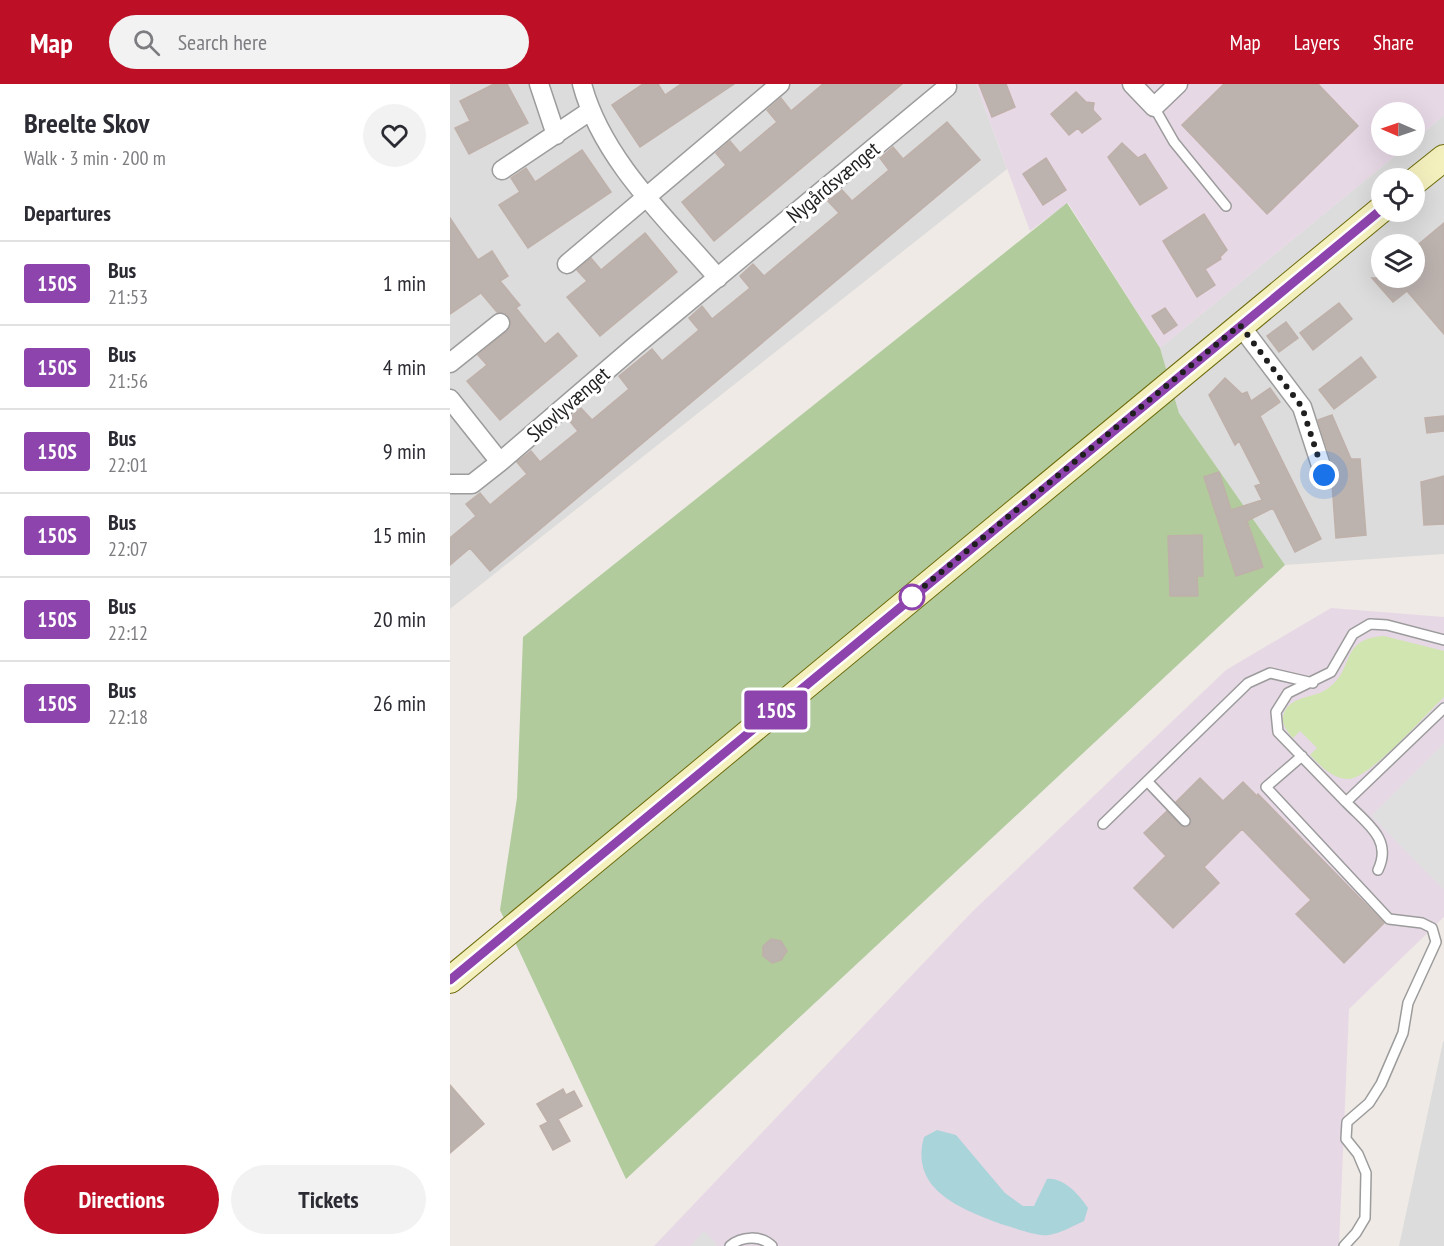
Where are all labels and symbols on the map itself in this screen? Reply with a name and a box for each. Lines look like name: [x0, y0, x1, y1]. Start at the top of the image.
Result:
north arrow: [1371, 102, 1425, 156]
street label: Nygårdsvænget: [781, 135, 885, 229]
street label: Skovlyvænget: [521, 360, 615, 447]
your location: [1309, 460, 1339, 490]
unlabelled marker: [899, 584, 925, 610]
line badge: 150S: [734, 690, 818, 730]

